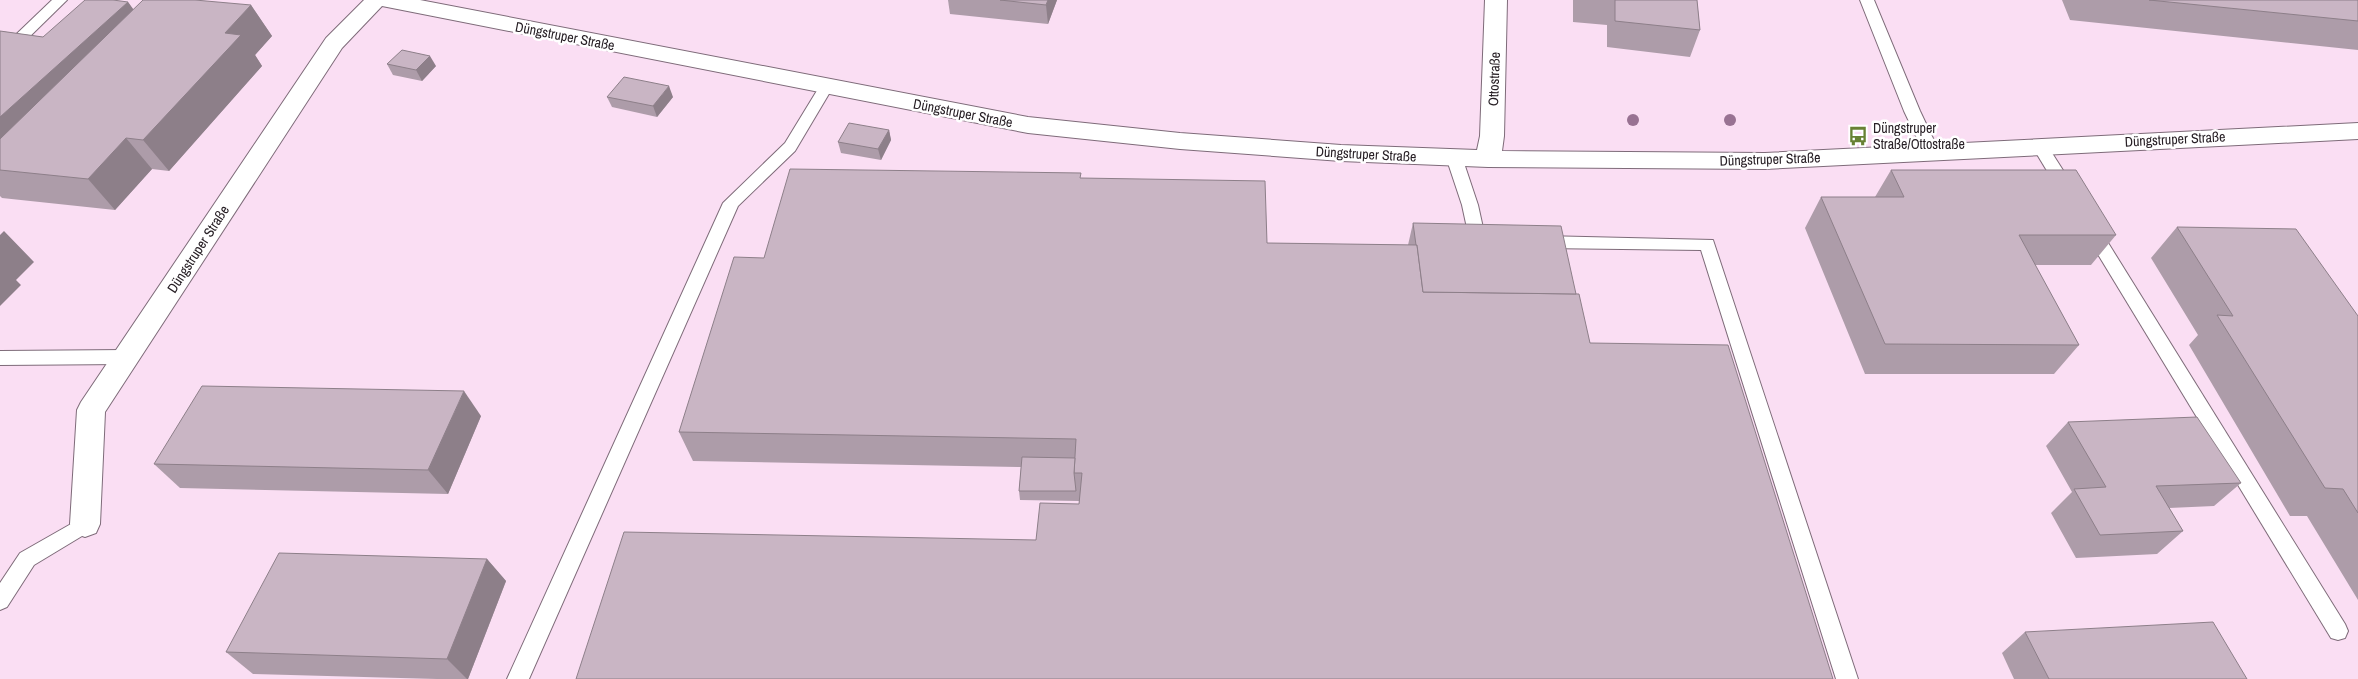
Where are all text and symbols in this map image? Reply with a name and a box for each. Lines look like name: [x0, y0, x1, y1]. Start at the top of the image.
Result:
street label: Düngstruper Straße: [514, 18, 616, 54]
street label: Ottostraße: [1484, 52, 1504, 106]
street label: Düngstruper Straße: [912, 95, 1014, 131]
place label: Düngstruper Straße/Ottostraße: [1873, 119, 1965, 153]
bus stop icon: Düngstruper Straße/Ottostraße: [1847, 125, 1869, 147]
street label: Düngstruper Straße: [2124, 127, 2226, 151]
street label: Düngstruper Straße: [1315, 142, 1417, 166]
street label: Düngstruper Straße: [1719, 148, 1821, 170]
street label: Düngstruper Straße: [163, 202, 233, 296]

